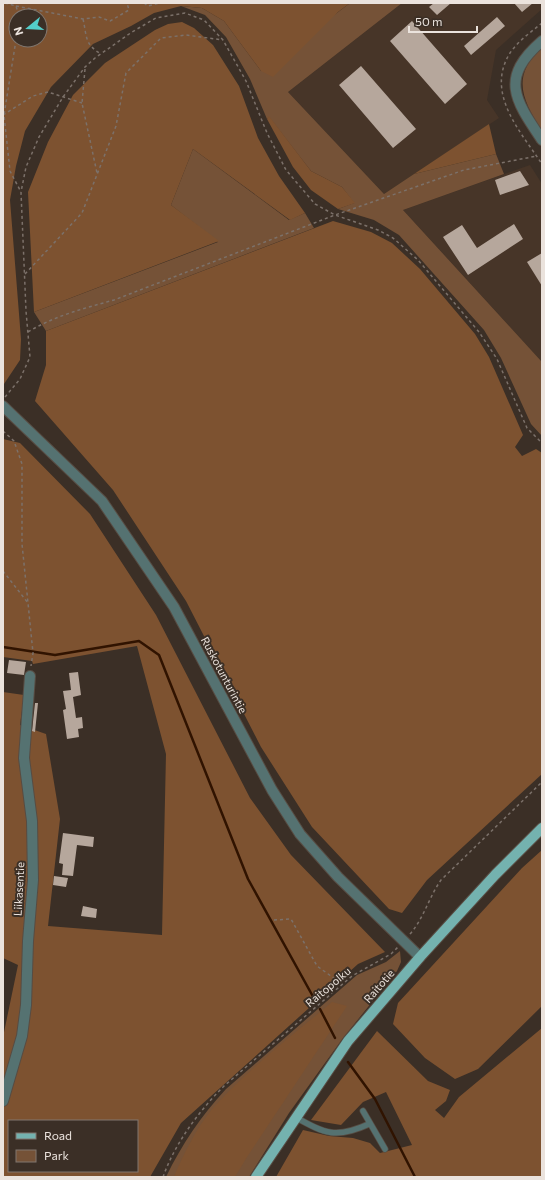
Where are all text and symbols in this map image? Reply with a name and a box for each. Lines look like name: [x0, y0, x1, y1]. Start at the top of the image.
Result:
north arrow: [8, 8, 48, 48]
scale bar: [409, 8, 477, 34]
text: 50 m: [415, 14, 443, 28]
text: N: [11, 25, 25, 37]
street label: Ruskotunturintie: [199, 634, 250, 715]
street label: Liikasentie: [11, 862, 26, 916]
street label: Raitopolku: [302, 964, 353, 1009]
street label: Raitotie: [361, 966, 397, 1005]
legend: [8, 1120, 138, 1172]
text: Road: [44, 1128, 72, 1142]
text: Park: [44, 1148, 70, 1162]

